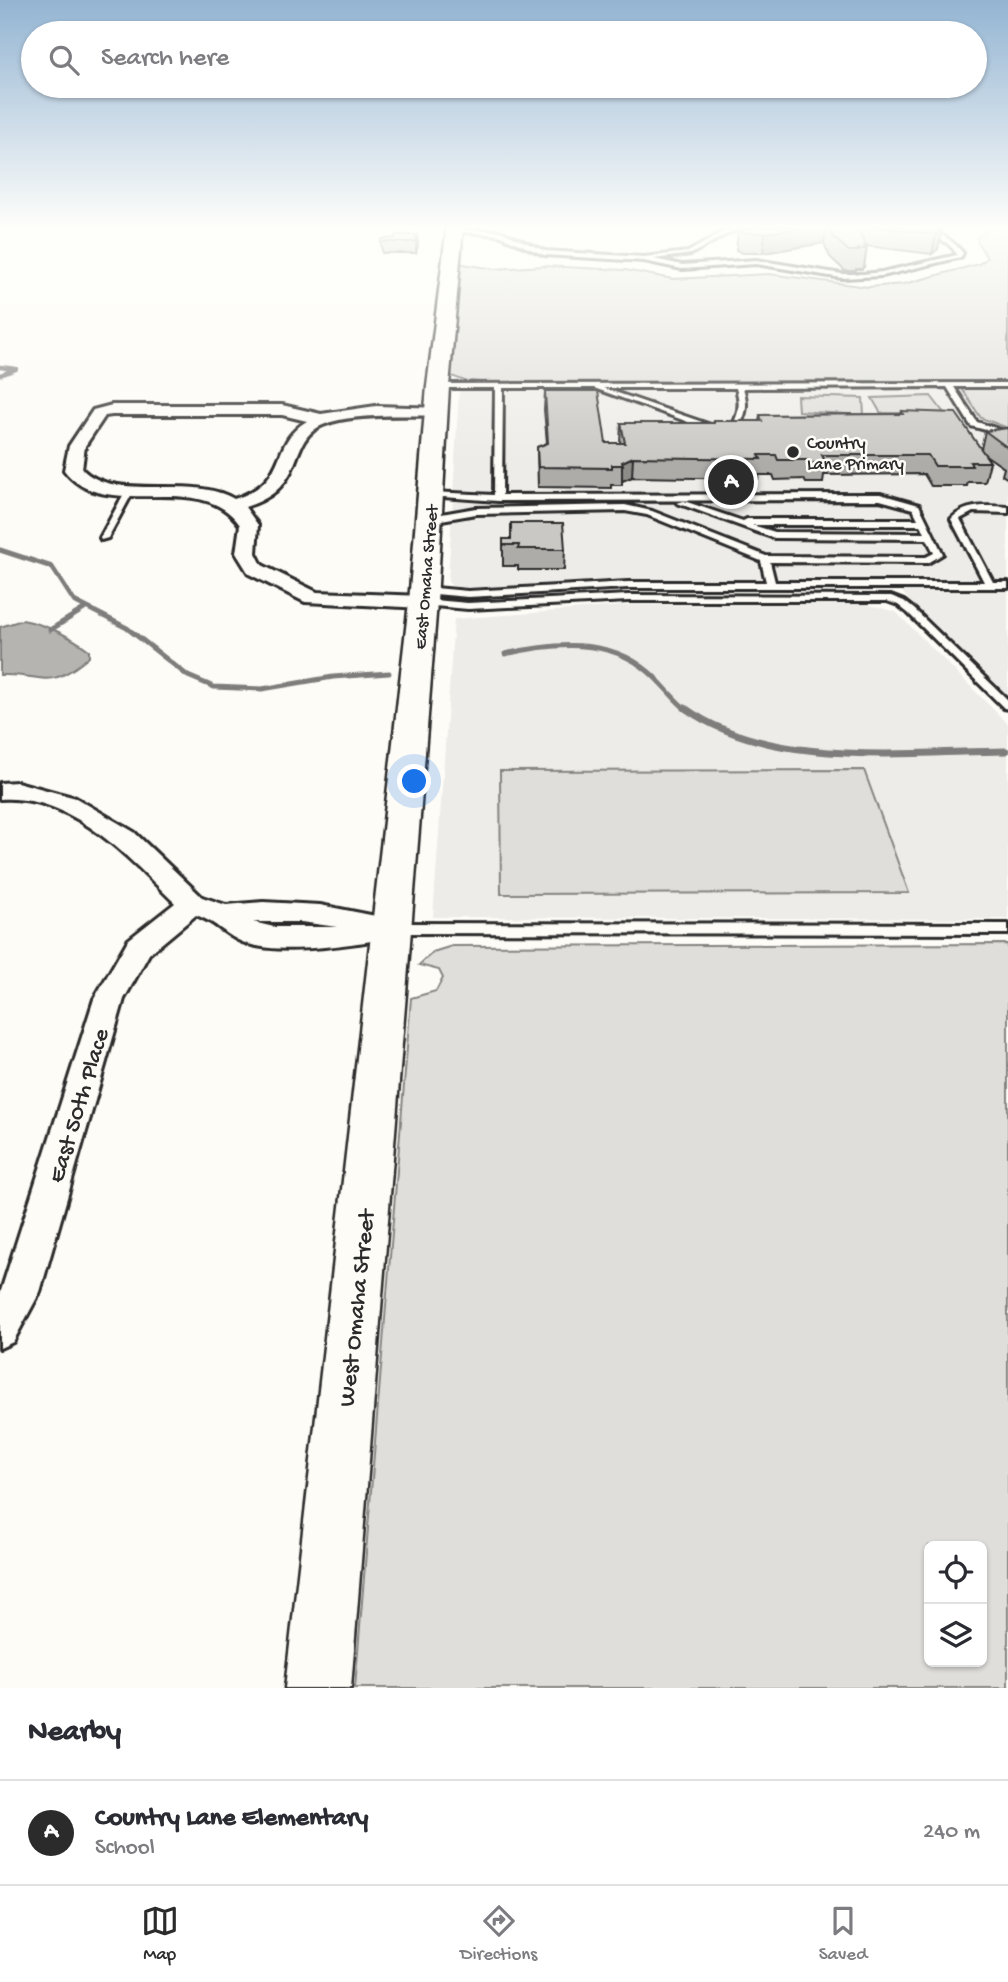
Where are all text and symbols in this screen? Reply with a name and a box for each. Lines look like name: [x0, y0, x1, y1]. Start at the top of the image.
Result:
search box: [21, 21, 987, 98]
icon: search: [45, 41, 83, 79]
text: Search here: [101, 44, 229, 75]
place label: Country Lane Primary: [807, 434, 904, 476]
marker: Country Lane Primary: [785, 444, 801, 460]
pin: A: [708, 456, 754, 508]
street label: East Omaha Street: [411, 502, 444, 650]
your location: [397, 764, 431, 798]
street label: East 50th Place: [43, 1025, 118, 1187]
street label: West Omaha Street: [334, 1206, 383, 1408]
map controls: [924, 1541, 987, 1667]
button: locate: [924, 1541, 987, 1604]
button: layers: [924, 1604, 987, 1667]
text: Nearby: [28, 1716, 121, 1751]
text: Country Lane Elementary: [95, 1804, 368, 1835]
text: A: [44, 1819, 58, 1846]
text: 240 m: [923, 1819, 980, 1846]
text: School: [95, 1835, 155, 1862]
tab: Map: [141, 1902, 179, 1967]
tab: Directions: [460, 1902, 537, 1967]
tab: Saved: [819, 1902, 867, 1967]

